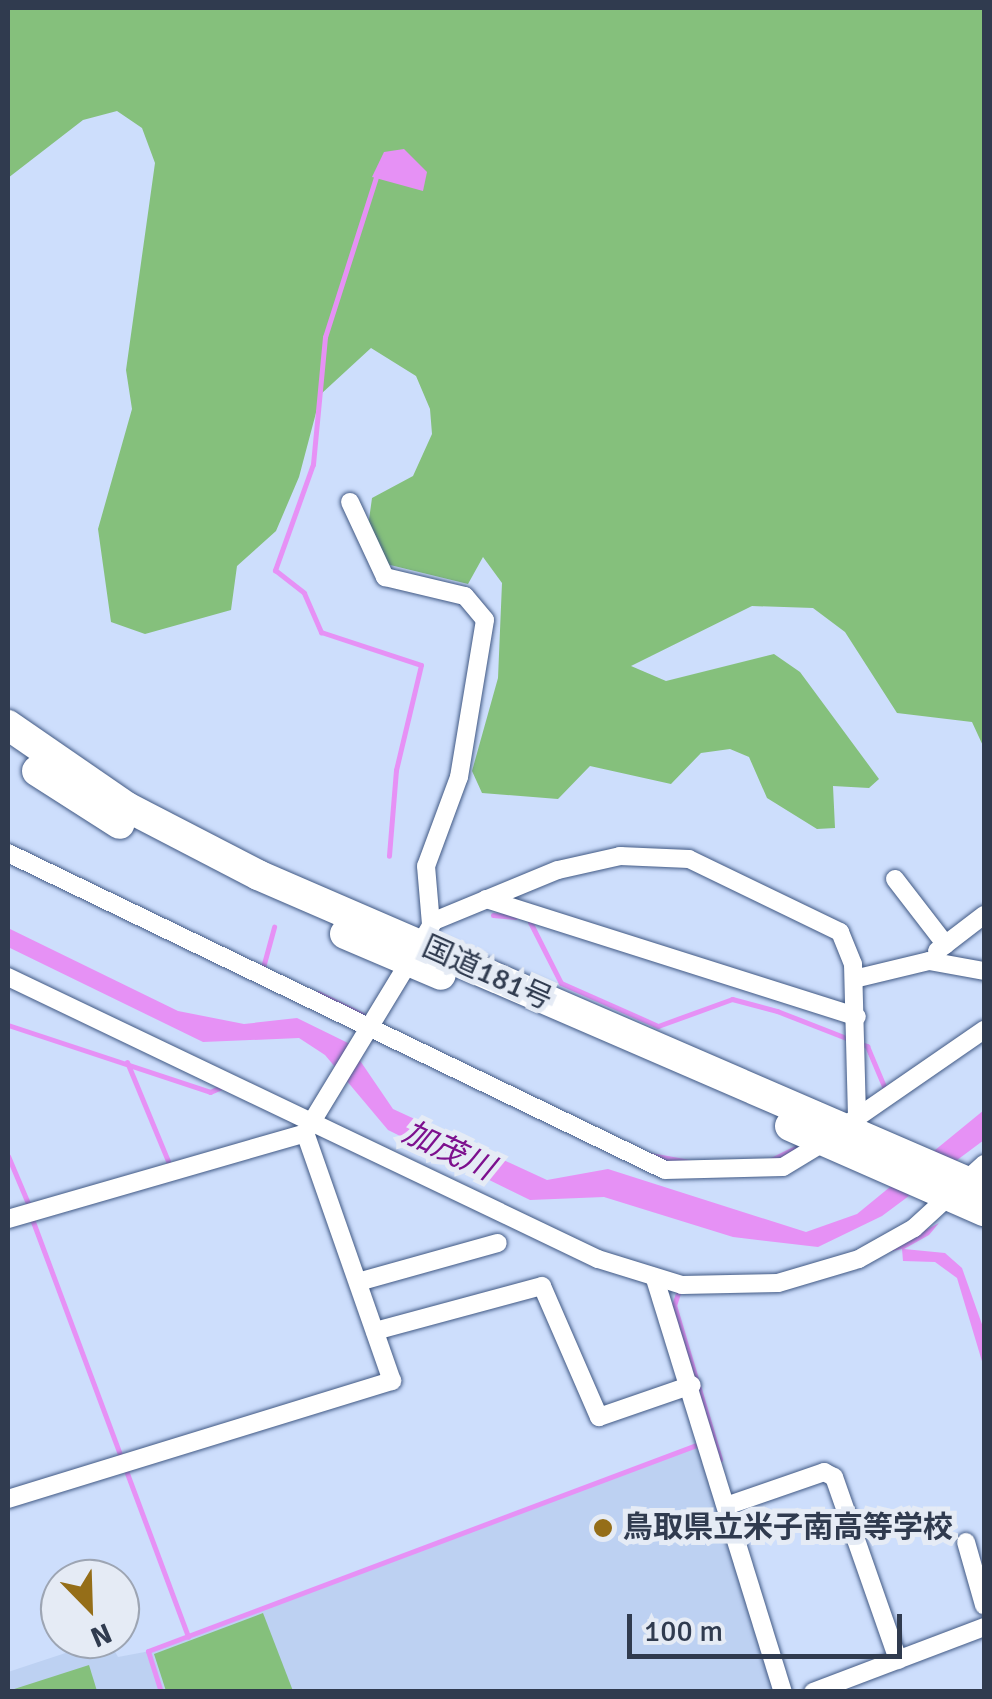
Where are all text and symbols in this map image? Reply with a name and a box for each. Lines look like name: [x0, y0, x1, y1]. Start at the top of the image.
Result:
street label: 国道181号: [416, 929, 558, 1019]
water label: 加茂川: [396, 1113, 500, 1189]
place label: 鳥取県立米子南高等学校: [623, 1510, 953, 1546]
marker: 鳥取県立米子南高等学校: [592, 1517, 614, 1539]
north arrow: [40, 1559, 140, 1659]
scale bar: [632, 1594, 907, 1656]
text: 100 m: [644, 1613, 723, 1650]
text: N: [85, 1615, 117, 1654]

